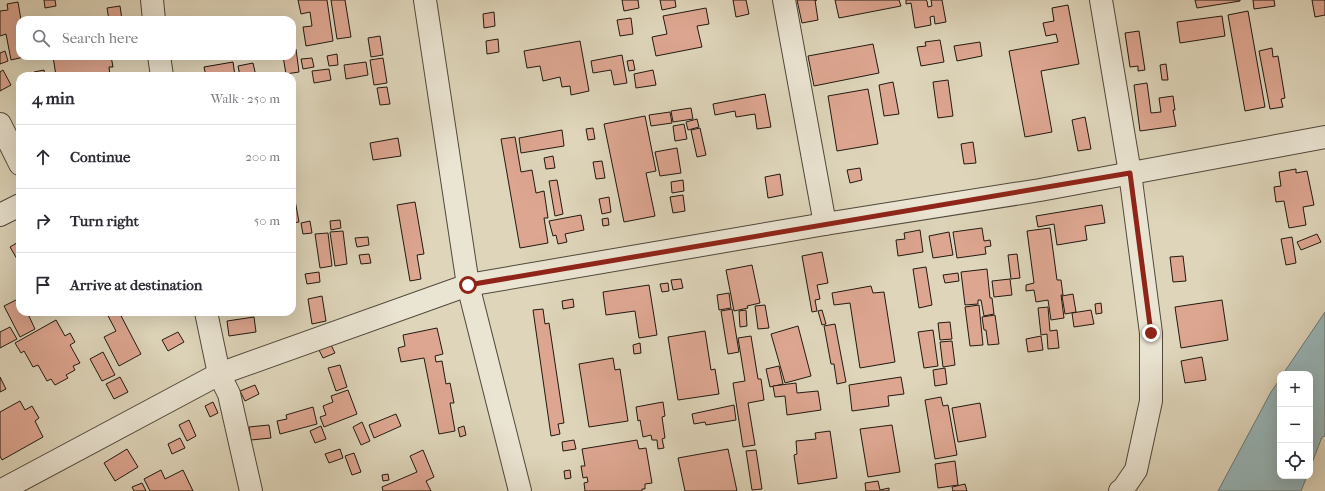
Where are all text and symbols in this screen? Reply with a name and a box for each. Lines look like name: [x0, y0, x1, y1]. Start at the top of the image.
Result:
search box: [16, 16, 296, 60]
icon: search: [30, 27, 52, 49]
text: Search here: [62, 29, 138, 47]
text: 4 min: [32, 88, 75, 108]
text: Walk · 250 m: [211, 91, 280, 106]
icon: ahead: [32, 146, 54, 168]
text: Continue: [70, 148, 130, 166]
text: 200 m: [245, 149, 280, 164]
icon: right: [32, 210, 54, 232]
text: Turn right: [70, 212, 139, 230]
text: 50 m: [254, 213, 280, 228]
icon: arrive: [32, 274, 54, 296]
text: Arrive at destination: [70, 276, 202, 294]
route start: [459, 276, 477, 294]
route end: [1142, 324, 1160, 342]
map controls: [1277, 371, 1313, 479]
button: +: [1277, 371, 1313, 407]
button: −: [1277, 407, 1313, 443]
button: locate: [1277, 443, 1313, 479]

